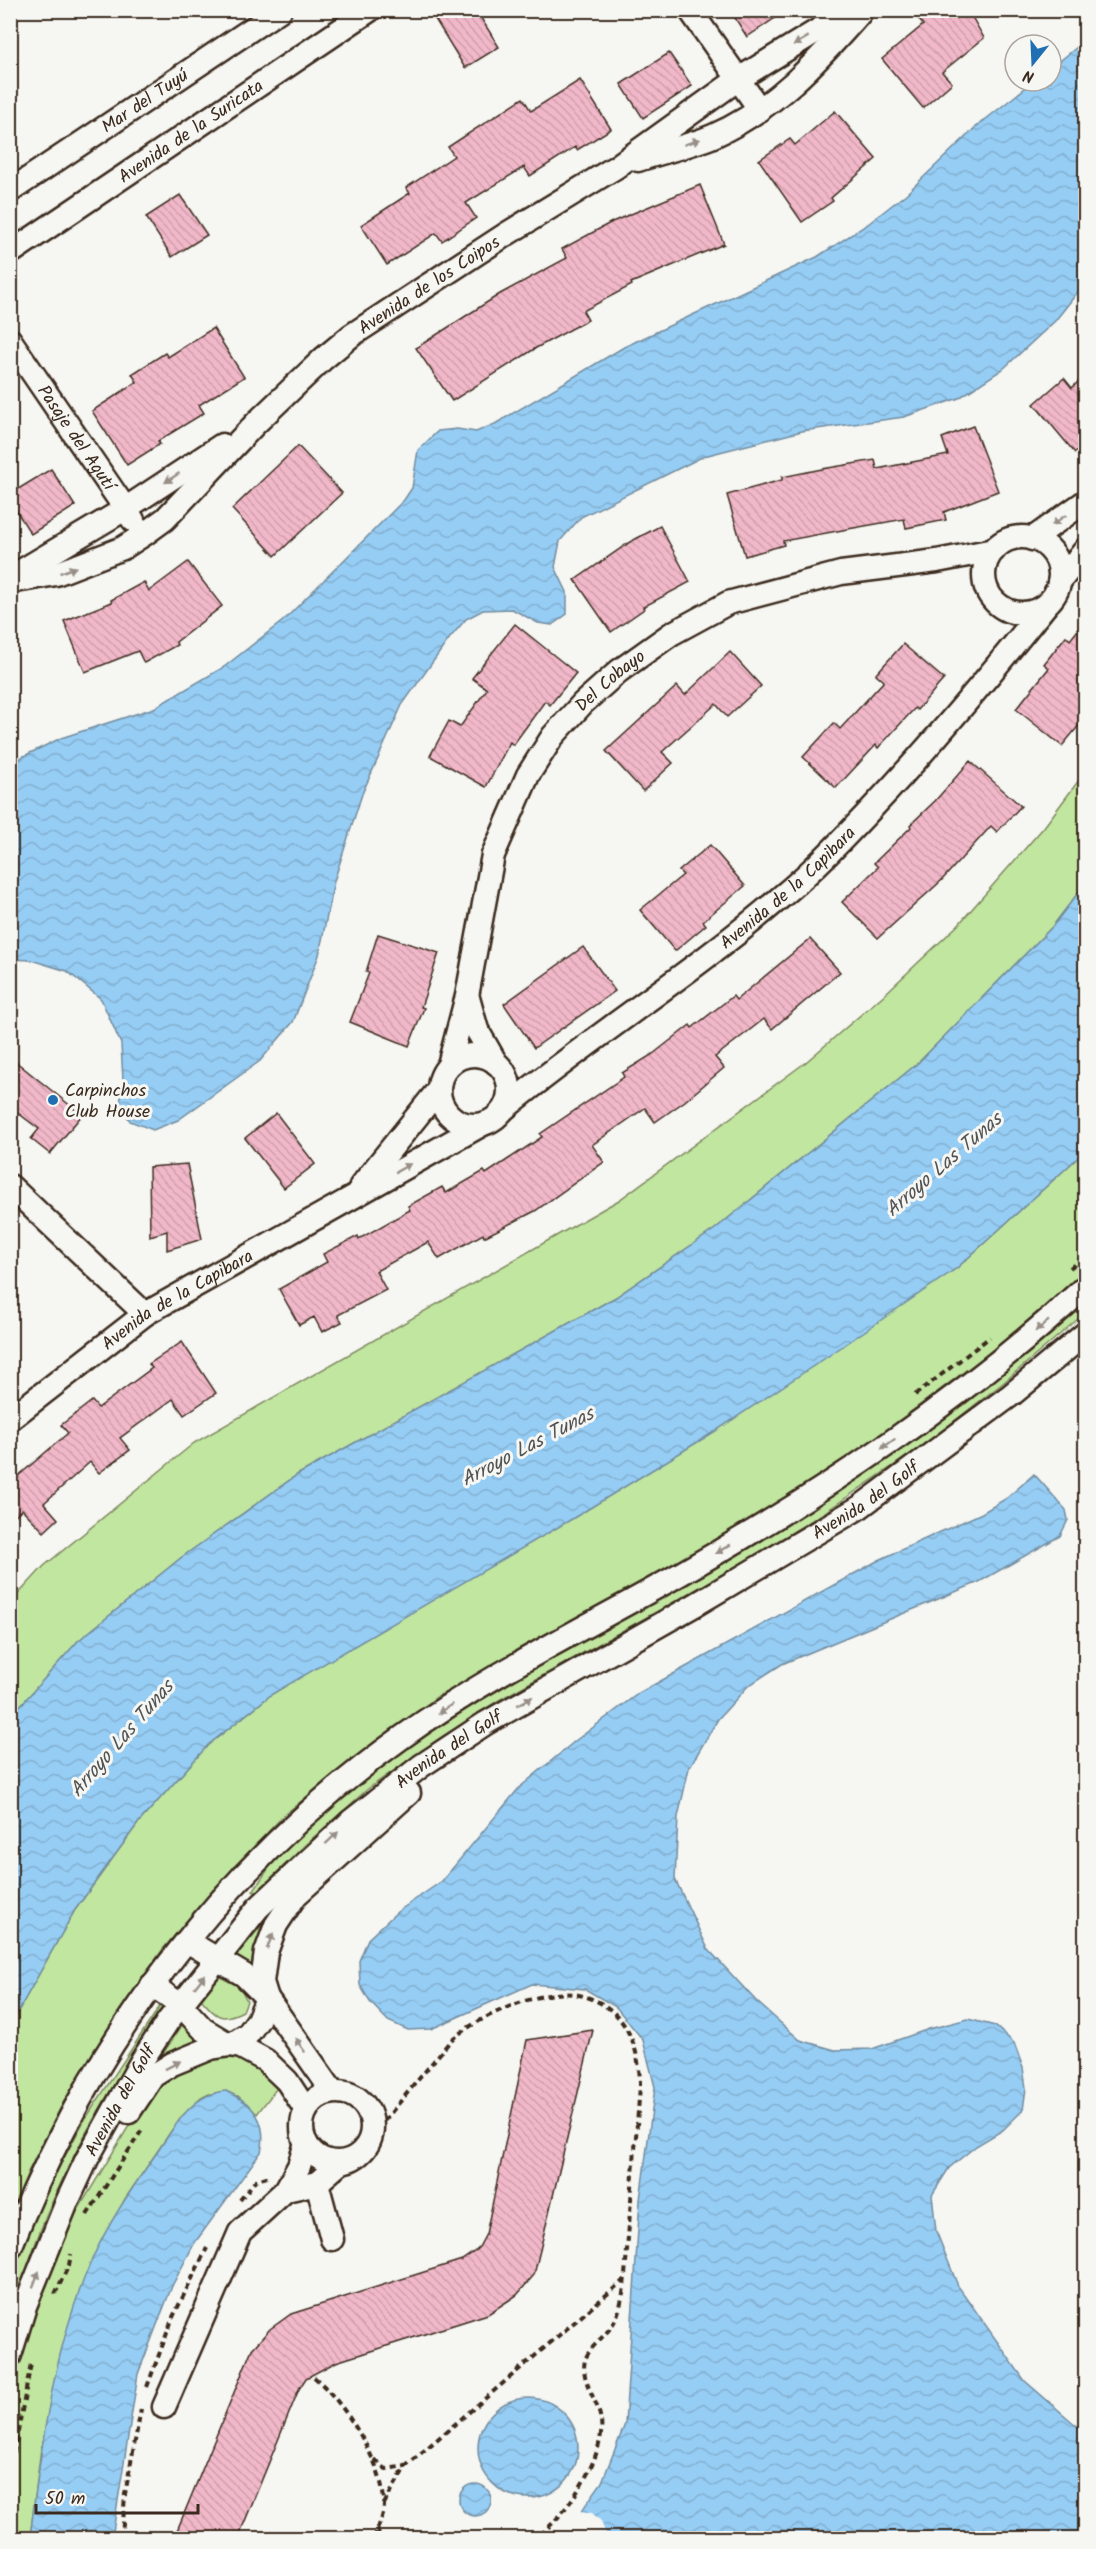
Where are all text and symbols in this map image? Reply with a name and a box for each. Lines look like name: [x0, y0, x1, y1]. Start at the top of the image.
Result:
north arrow: [1003, 33, 1063, 93]
one-way arrow: [792, 36, 809, 46]
street label: Mar del Tuyú: [96, 62, 195, 142]
text: N: [1020, 62, 1037, 89]
street label: Avenida de la Suricata: [113, 73, 270, 192]
one-way arrow: [683, 137, 701, 147]
street label: Avenida de los Coipos: [353, 229, 507, 343]
street label: Pasaje del Agutí: [29, 380, 123, 499]
one-way arrow: [164, 472, 180, 483]
one-way arrow: [1051, 514, 1067, 526]
one-way arrow: [59, 565, 77, 575]
street label: Del Cobayo: [568, 643, 652, 719]
street label: Avenida de la Capibara: [714, 820, 864, 958]
place label: Carpinchos Club House: [65, 1077, 150, 1127]
marker: Carpinchos Club House: [46, 1093, 60, 1107]
water label: Arroyo Las Tunas: [878, 1104, 1012, 1226]
one-way arrow: [395, 1163, 412, 1173]
street label: Avenida de la Capibara: [96, 1243, 259, 1359]
one-way arrow: [1034, 1319, 1050, 1332]
water label: Arroyo Las Tunas: [456, 1398, 602, 1496]
one-way arrow: [880, 1438, 896, 1450]
street label: Avenida del Golf: [807, 1453, 928, 1548]
one-way arrow: [714, 1544, 731, 1554]
water label: Arroyo Las Tunas: [62, 1672, 184, 1805]
one-way arrow: [516, 1696, 533, 1706]
street label: Avenida del Golf: [389, 1702, 510, 1797]
one-way arrow: [436, 1703, 453, 1714]
one-way arrow: [325, 1832, 339, 1846]
one-way arrow: [265, 1932, 275, 1950]
one-way arrow: [193, 1973, 206, 1989]
street label: Avenida del Golf: [78, 2038, 166, 2162]
one-way arrow: [294, 2038, 306, 2054]
one-way arrow: [164, 2060, 181, 2070]
one-way arrow: [31, 2270, 41, 2288]
scale bar: [36, 2477, 198, 2515]
text: 50 m: [45, 2485, 85, 2514]

